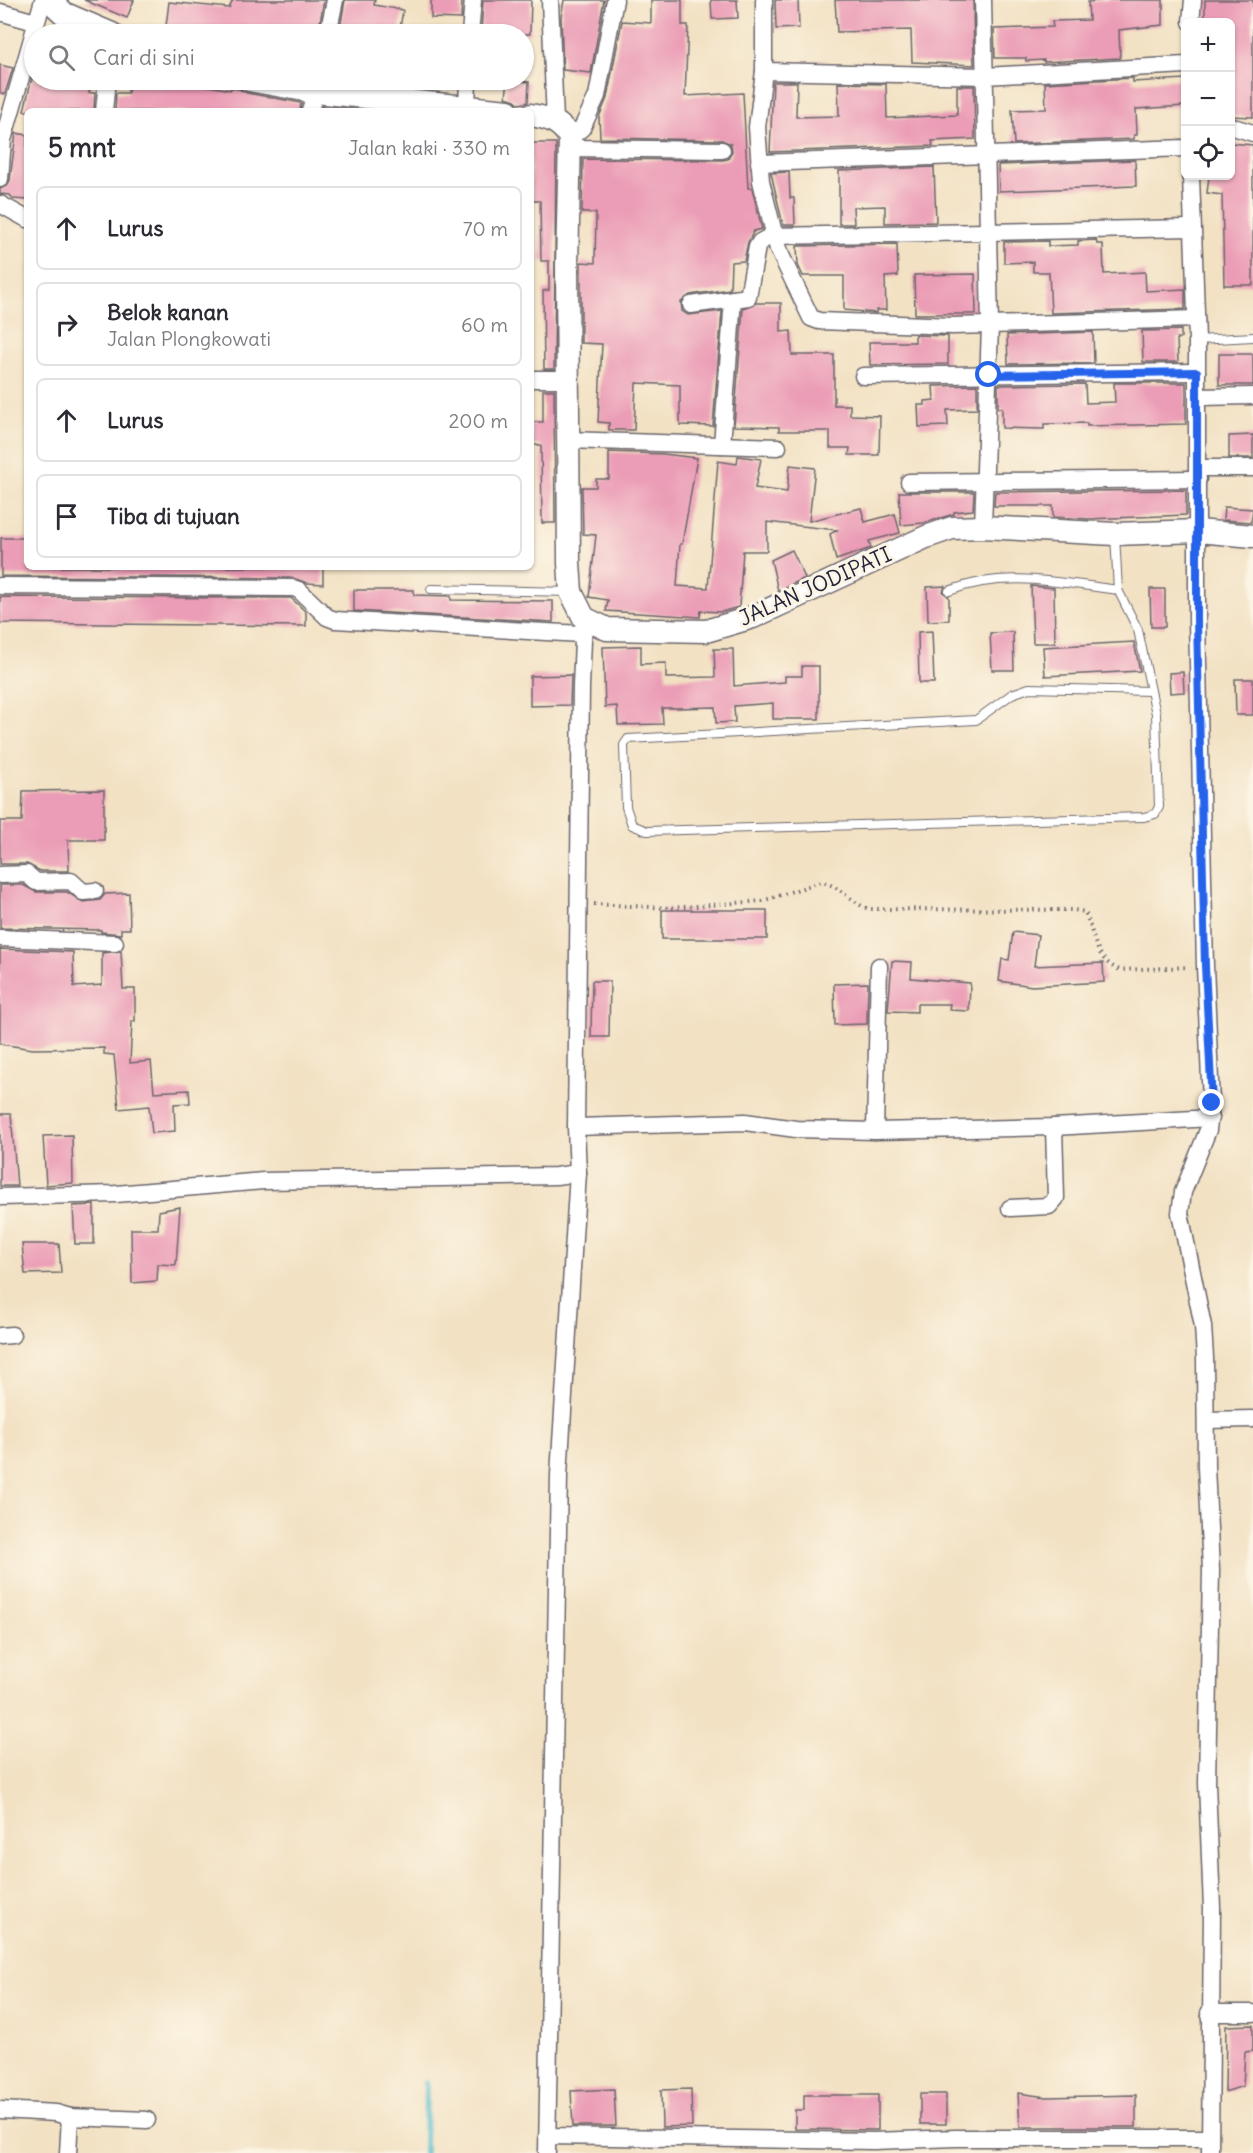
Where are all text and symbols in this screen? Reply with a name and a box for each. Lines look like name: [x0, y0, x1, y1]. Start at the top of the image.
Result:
map controls: [1181, 18, 1235, 180]
button: +: [1181, 18, 1235, 72]
search box: [24, 24, 534, 90]
icon: search: [45, 41, 78, 74]
text: Cari di sini: [93, 43, 195, 71]
button: −: [1181, 72, 1235, 126]
button: locate: [1181, 126, 1235, 180]
text: 5 mnt: [48, 131, 116, 164]
text: Jalan kaki · 330 m: [348, 135, 510, 160]
icon: ahead: [50, 212, 83, 245]
text: Lurus: [107, 214, 163, 242]
text: 70 m: [463, 216, 508, 241]
text: Belok kanan: [107, 298, 229, 326]
icon: right: [50, 308, 83, 341]
text: 60 m: [461, 312, 508, 337]
text: Jalan Plongkowati: [107, 326, 271, 351]
route start: [975, 361, 1001, 387]
icon: ahead: [50, 404, 83, 437]
text: Lurus: [107, 406, 163, 434]
text: 200 m: [448, 408, 508, 433]
icon: arrive: [50, 500, 83, 533]
text: Tiba di tujuan: [107, 502, 240, 530]
street label: JALAN JODIPATI: [734, 540, 896, 632]
route end: [1198, 1089, 1224, 1115]

